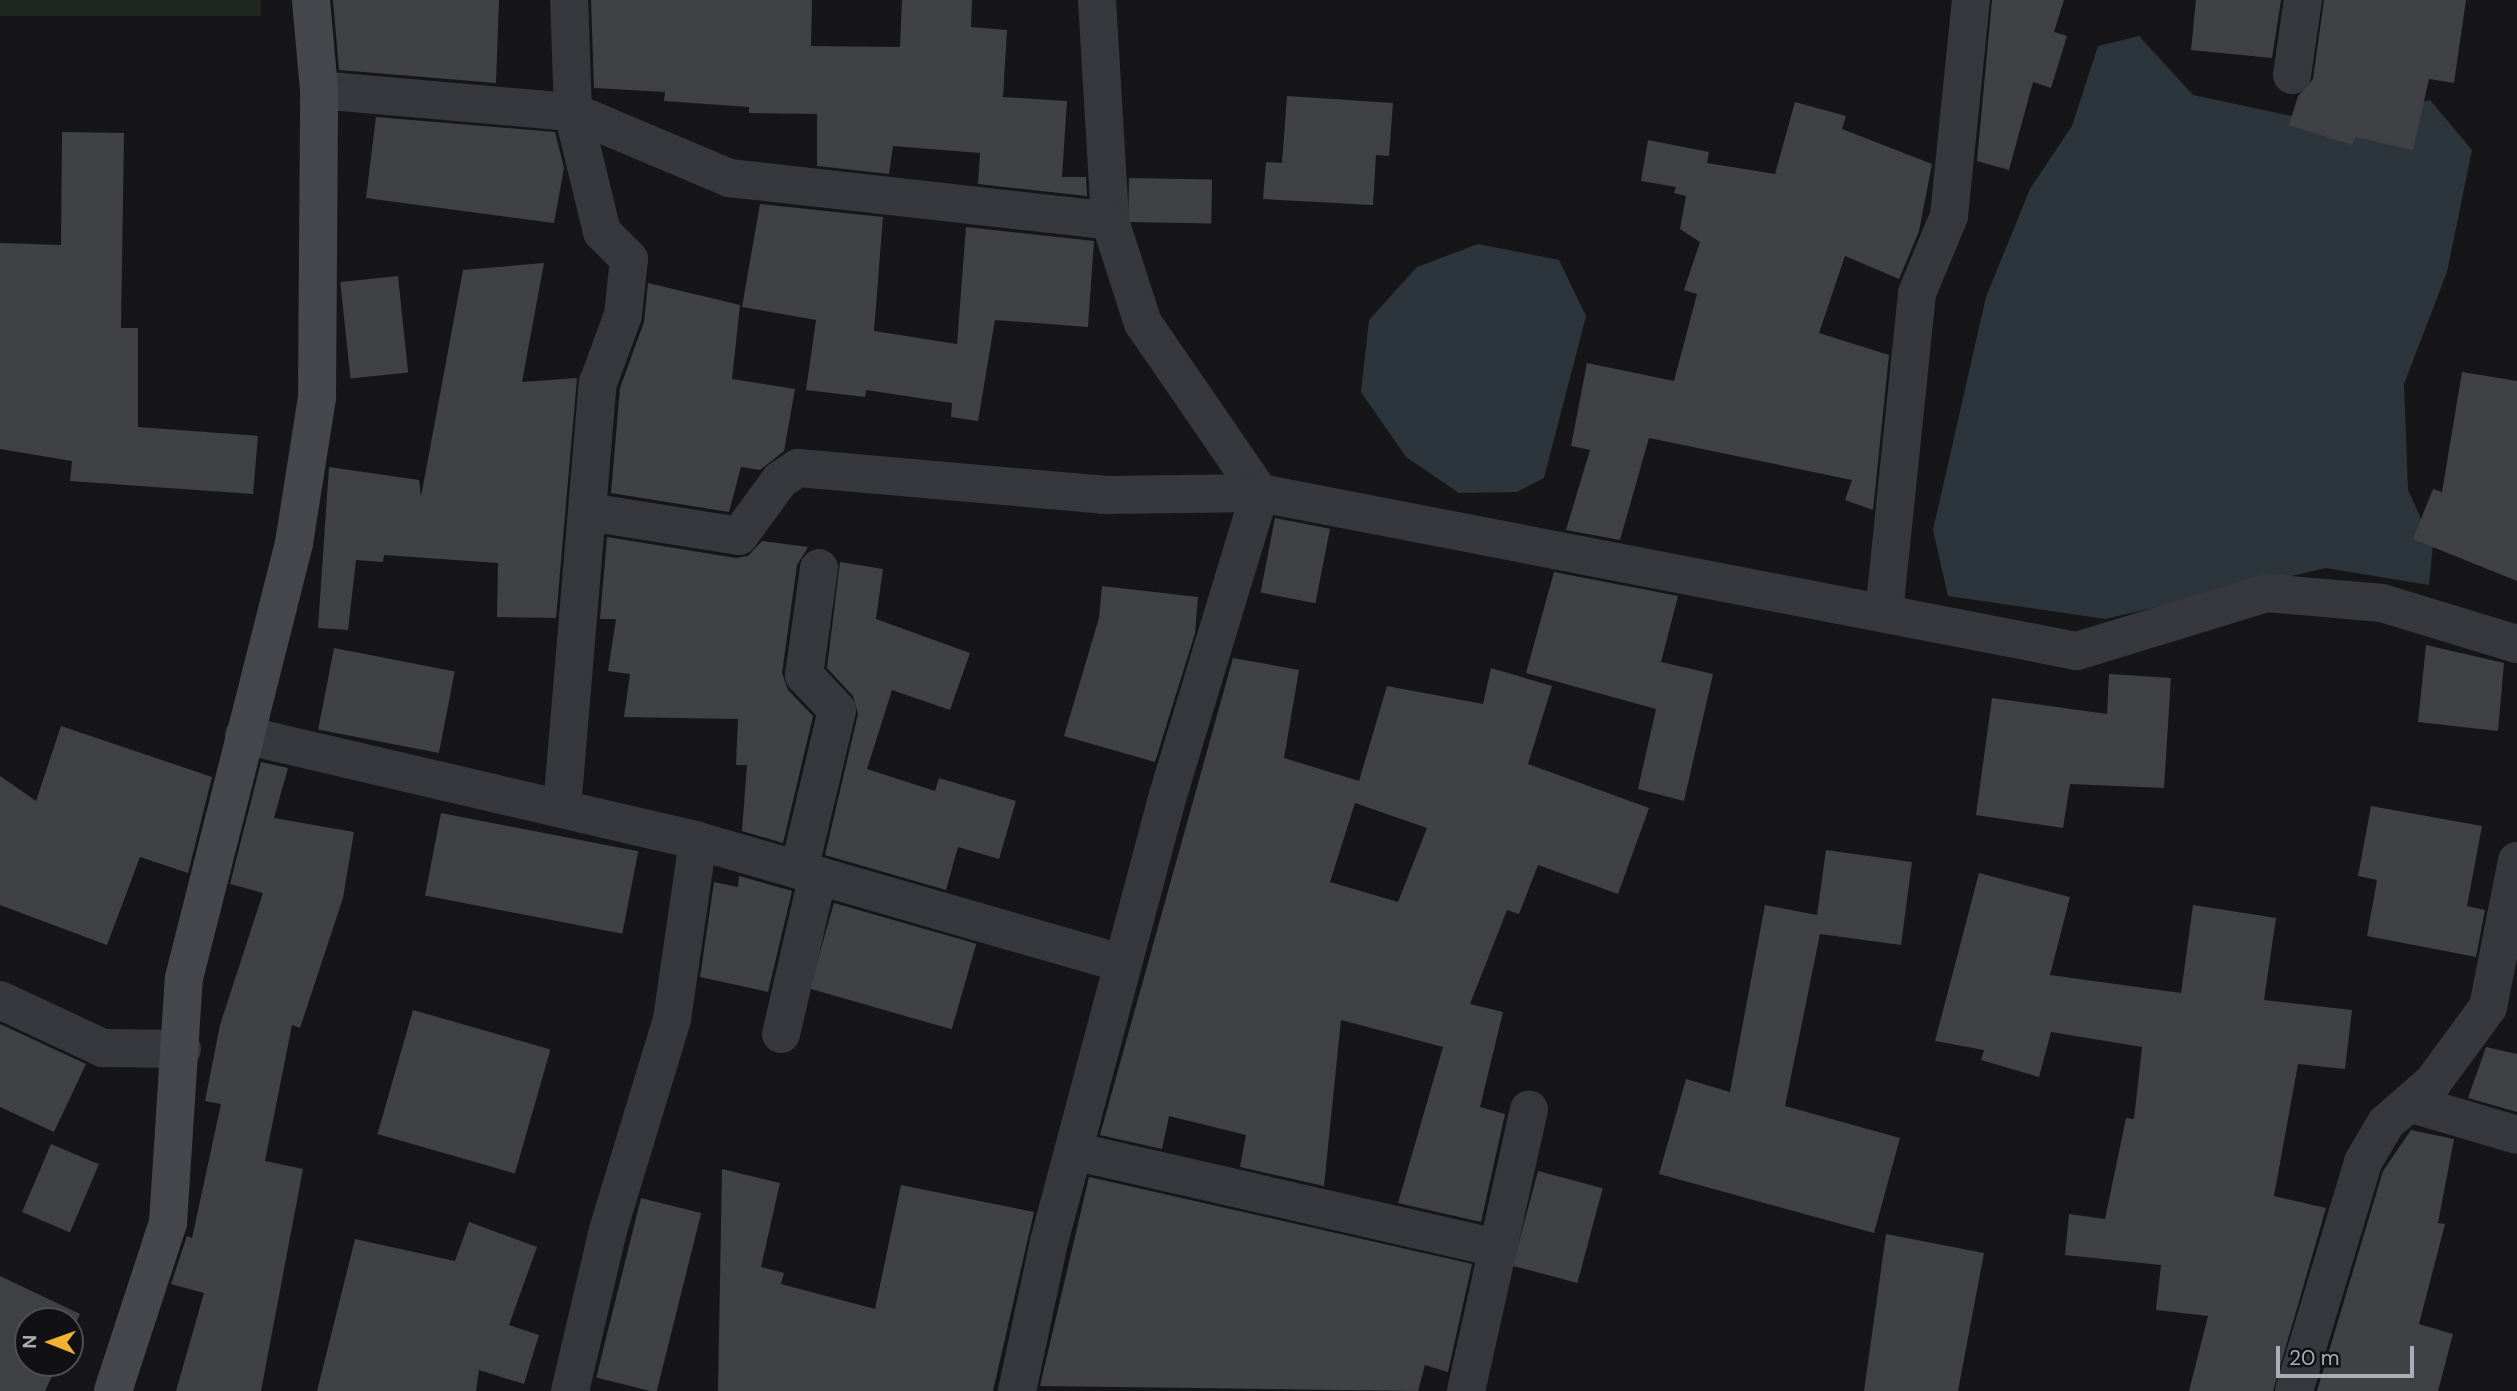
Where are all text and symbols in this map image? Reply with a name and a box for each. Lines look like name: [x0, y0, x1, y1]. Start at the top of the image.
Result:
north arrow: [14, 1307, 84, 1377]
scale bar: [2279, 1332, 2417, 1376]
text: N: [17, 1335, 42, 1349]
text: 20 m: [2289, 1344, 2340, 1372]

